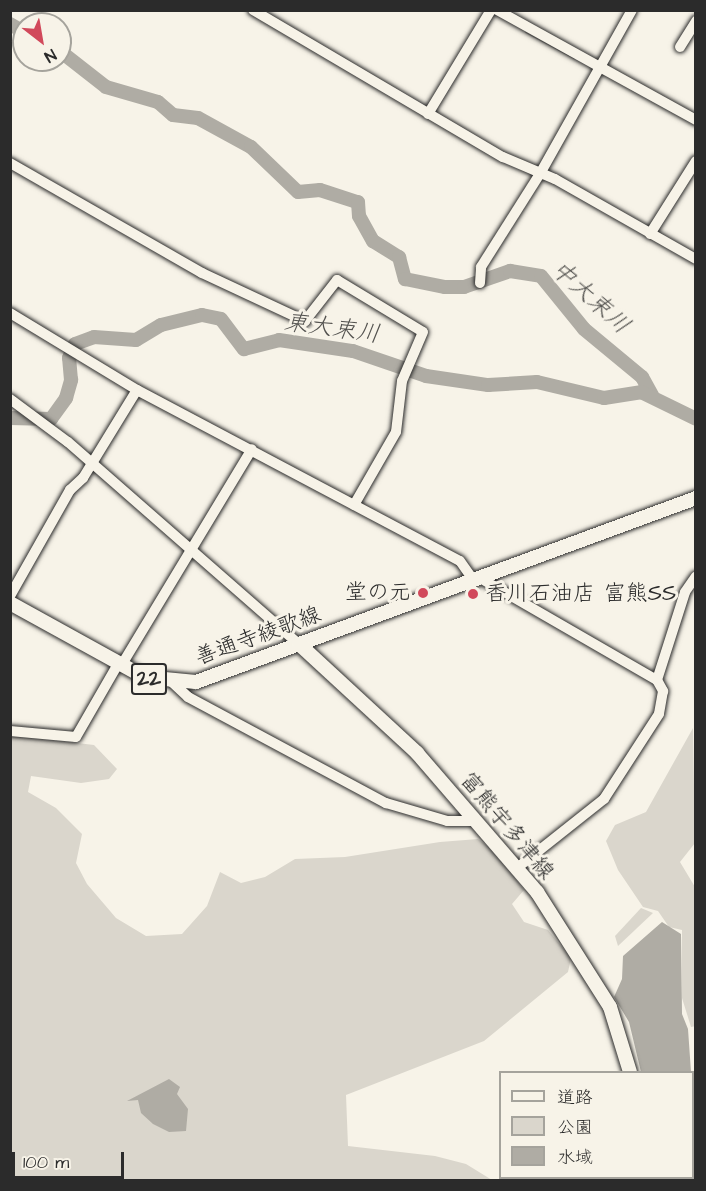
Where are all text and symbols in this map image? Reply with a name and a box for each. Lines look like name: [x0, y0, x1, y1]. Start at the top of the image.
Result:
north arrow: [12, 12, 72, 72]
text: N: [40, 44, 60, 68]
water label: 中大束川: [545, 255, 635, 341]
water label: 東大束川: [282, 308, 382, 350]
place label: 堂の元: [345, 580, 411, 606]
place label: 香川石油店 富熊SS: [485, 581, 676, 607]
marker: 堂の元: [416, 586, 430, 600]
marker: 香川石油店 富熊SS: [466, 587, 480, 601]
street label: 善通寺綾歌線: [191, 601, 325, 671]
road number: 22: [130, 661, 168, 697]
street label: 富熊宇多津線: [454, 767, 560, 885]
legend: [499, 1071, 694, 1179]
text: 道路: [557, 1085, 593, 1110]
text: 公園: [557, 1115, 593, 1140]
scale bar: [15, 1140, 128, 1178]
text: 水域: [557, 1145, 593, 1170]
text: 100 m: [23, 1150, 69, 1175]

